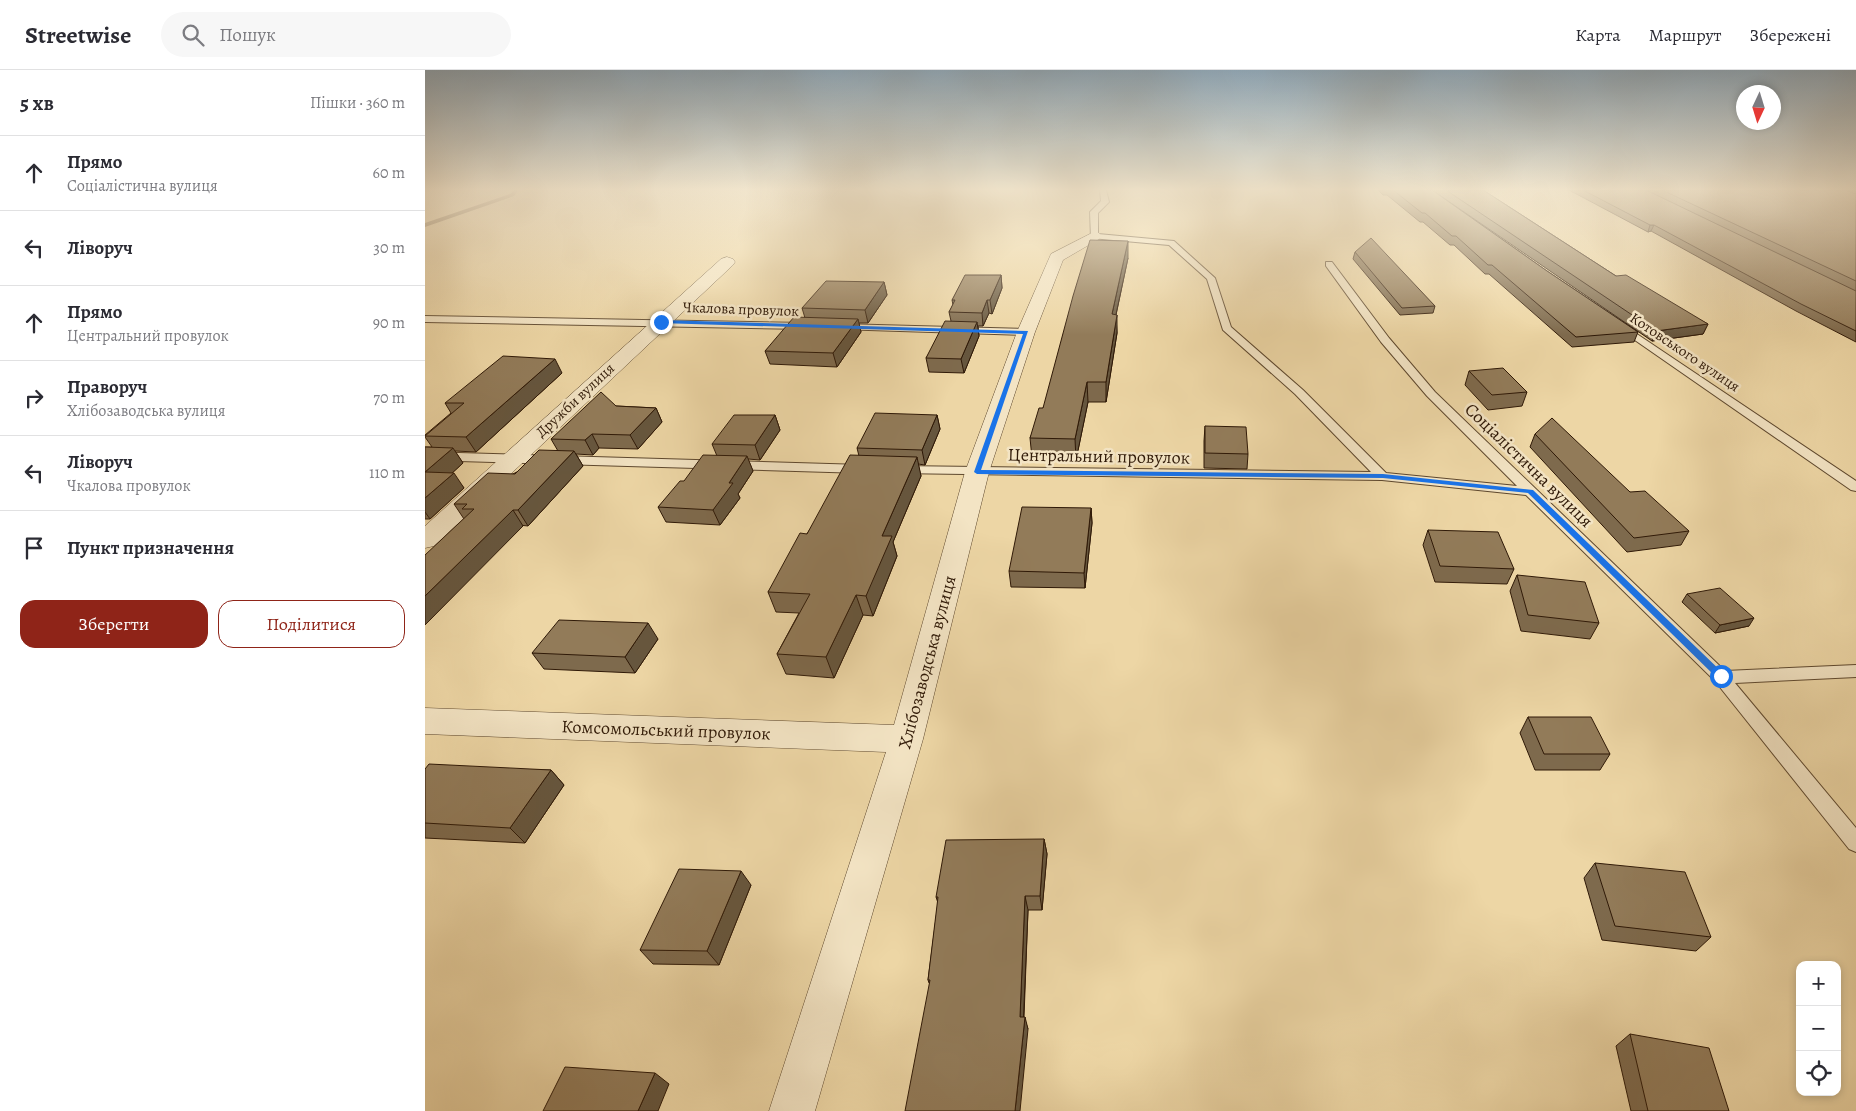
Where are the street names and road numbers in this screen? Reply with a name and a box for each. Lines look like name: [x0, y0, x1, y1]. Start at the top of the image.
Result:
street label: Чкалова провулок: [683, 297, 800, 321]
street label: Котовського вулиця: [1626, 308, 1744, 396]
street label: Дружби вулиця: [531, 358, 619, 442]
street label: Соціалістична вулиця: [1460, 397, 1598, 533]
street label: Центральний провулок: [1008, 442, 1190, 470]
street label: Хлібозаводська вулиця: [892, 573, 962, 751]
street label: Комсомольський провулок: [561, 714, 771, 746]

